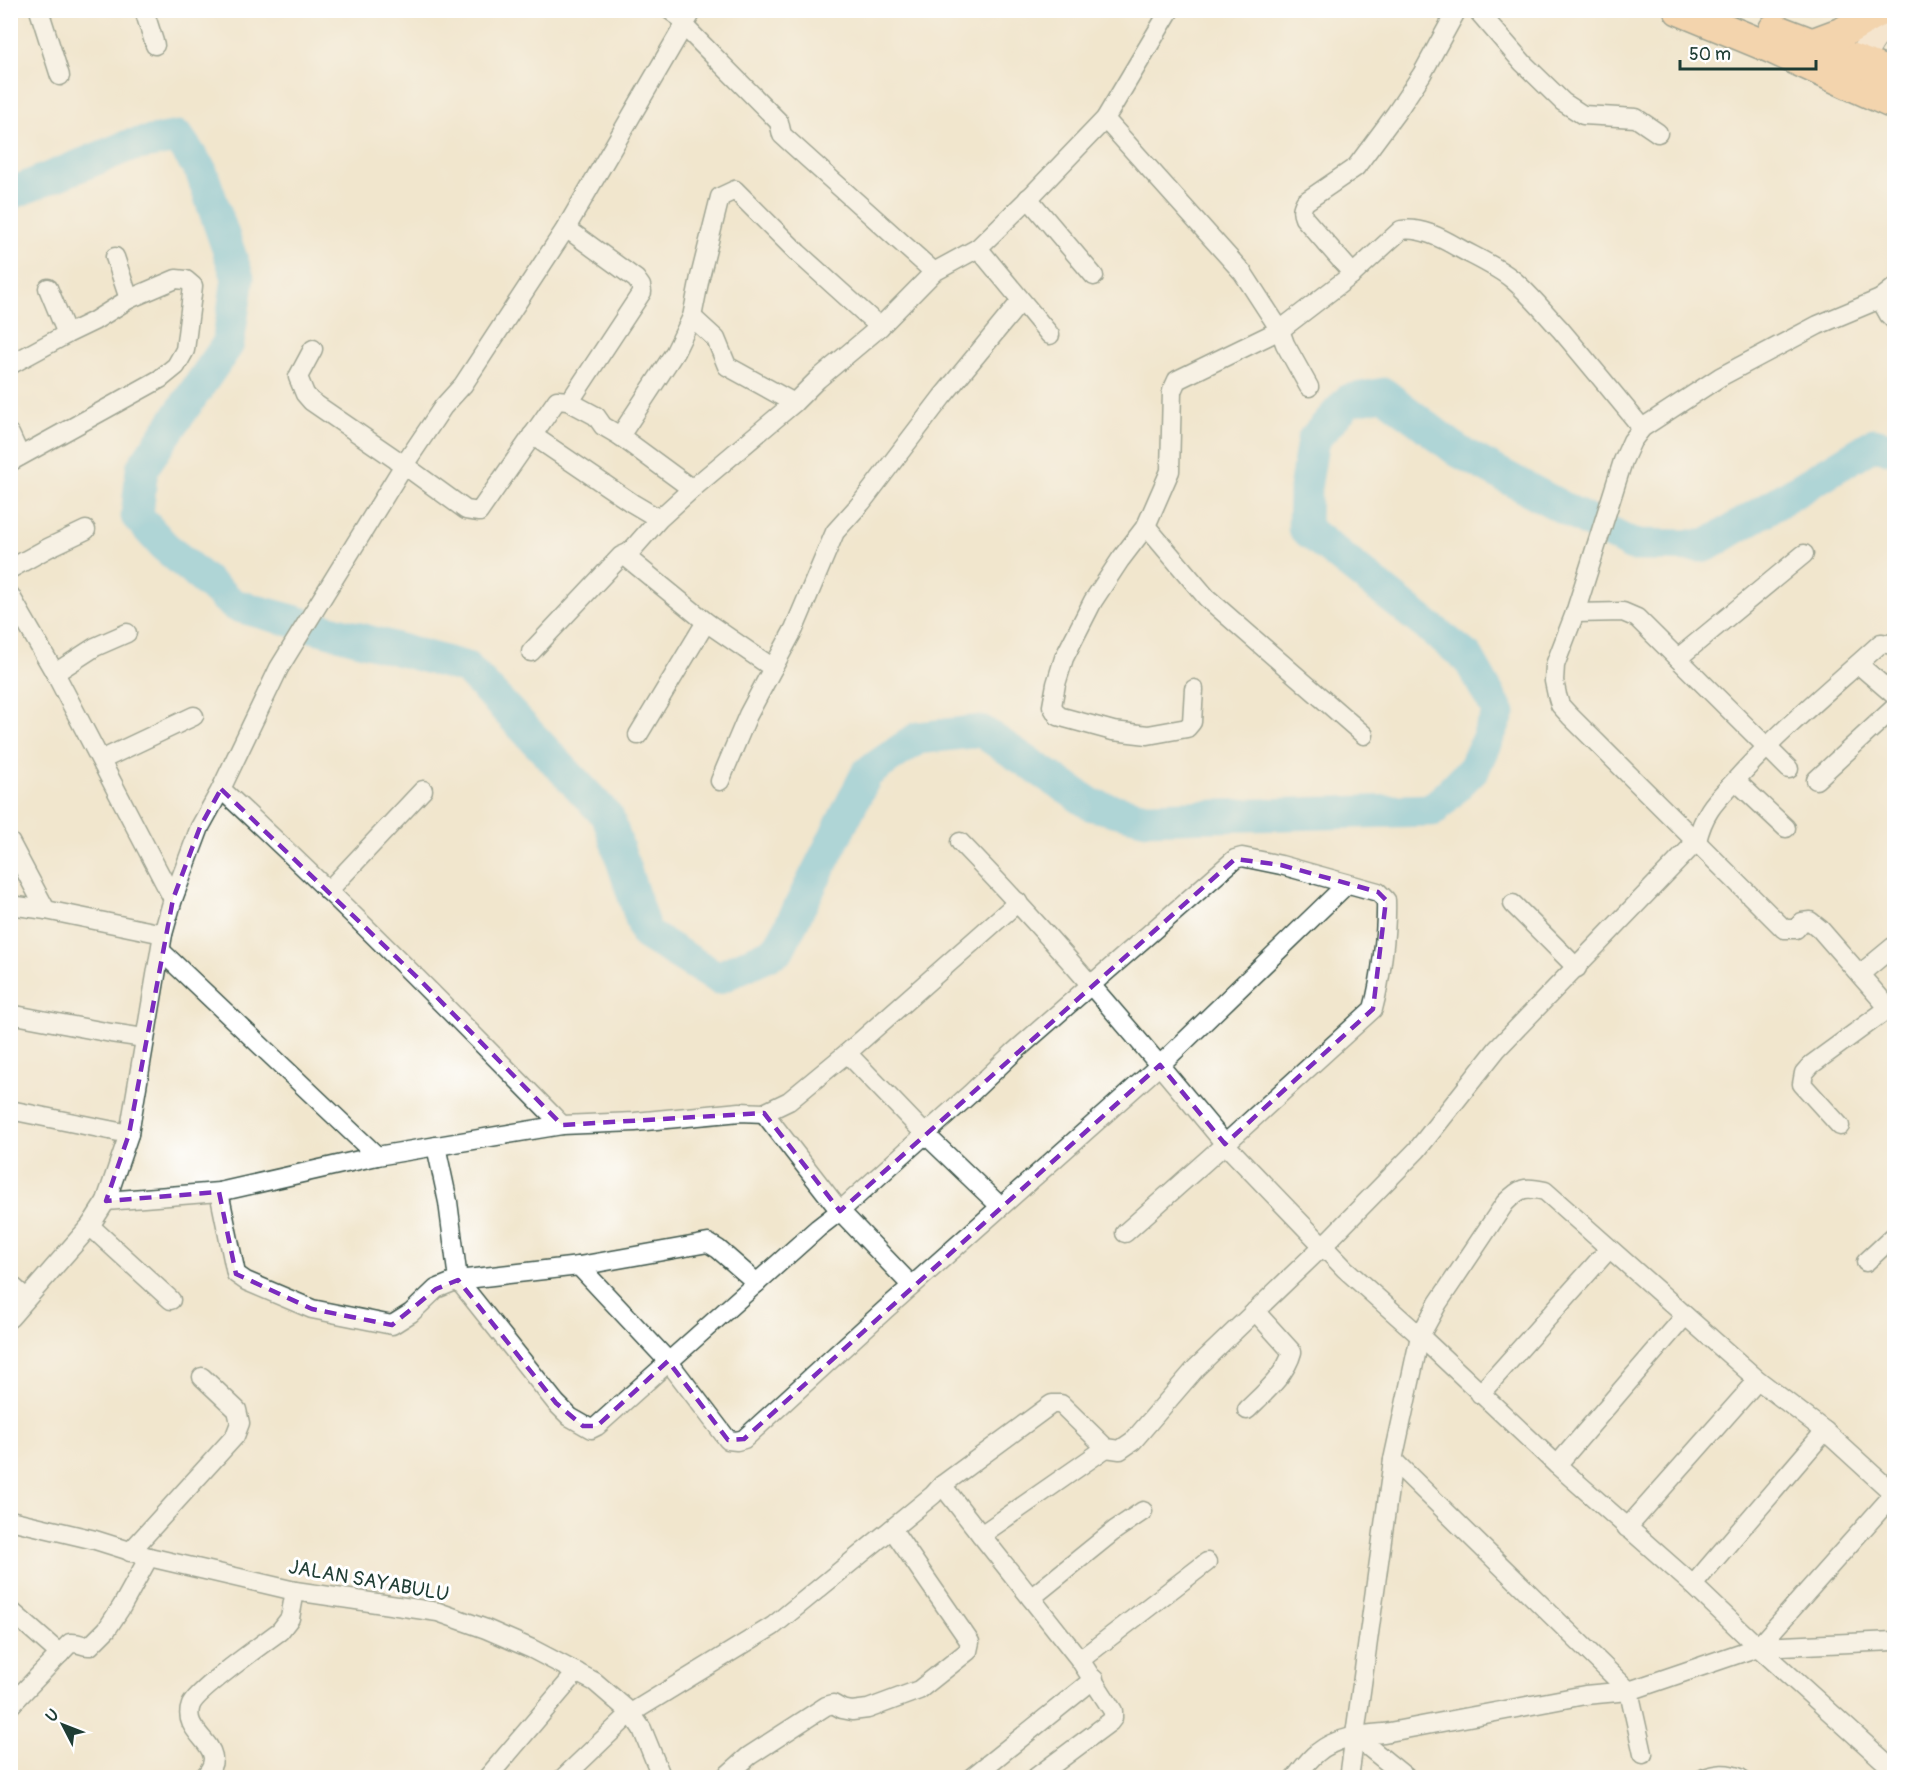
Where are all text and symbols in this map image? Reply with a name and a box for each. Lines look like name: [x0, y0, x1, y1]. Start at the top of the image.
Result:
scale bar: [1680, 33, 1816, 71]
text: 50 m: [1689, 43, 1731, 66]
street label: JALAN SAYABULU: [287, 1554, 451, 1607]
north arrow: [33, 1695, 93, 1755]
text: U: [42, 1705, 64, 1726]

